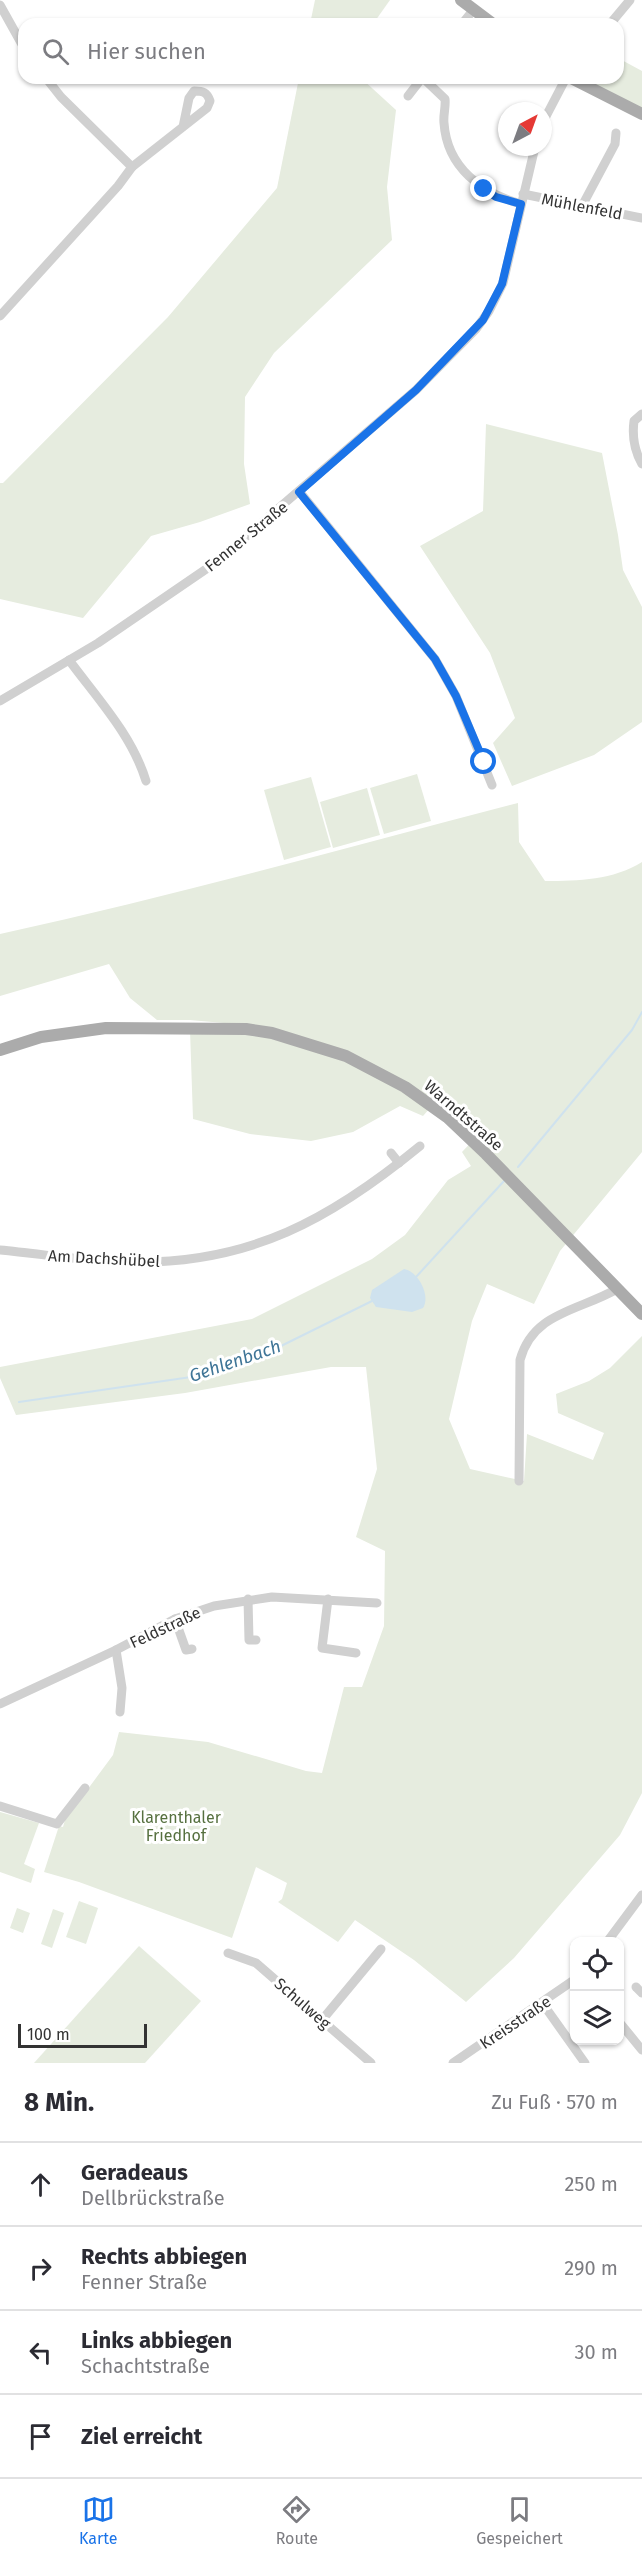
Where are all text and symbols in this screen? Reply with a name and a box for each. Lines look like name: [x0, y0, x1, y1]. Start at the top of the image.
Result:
search box: [18, 18, 624, 84]
icon: search: [39, 35, 72, 68]
text: Hier suchen: [87, 38, 206, 65]
north arrow: [498, 102, 552, 156]
route end: [470, 175, 496, 201]
street label: Mühlenfeld: [540, 189, 624, 224]
street label: Fenner Straße: [201, 497, 292, 576]
route start: [470, 748, 496, 774]
street label: Warndtstraße: [420, 1076, 507, 1155]
street label: Am Dachshübel: [48, 1246, 161, 1271]
water label: Gehlenbach: [186, 1335, 284, 1387]
street label: Feldstraße: [127, 1603, 204, 1652]
park label: Klarenthaler Friedhof: [131, 1808, 222, 1845]
map controls: [570, 1937, 624, 2045]
button: locate: [570, 1937, 624, 1991]
street label: Schulweg: [271, 1974, 335, 2033]
button: layers: [570, 1991, 624, 2045]
street label: Kreisstraße: [476, 1992, 554, 2053]
scale bar: [18, 2021, 147, 2048]
text: 100 m: [27, 2025, 70, 2044]
text: 8 Min.: [24, 2087, 94, 2118]
text: Zu Fuß · 570 m: [491, 2090, 618, 2114]
text: Geradeaus: [81, 2159, 188, 2186]
icon: ahead: [24, 2168, 57, 2201]
text: 250 m: [564, 2172, 618, 2196]
text: Dellbrückstraße: [81, 2186, 225, 2210]
text: Rechts abbiegen: [81, 2243, 247, 2270]
icon: right: [24, 2252, 57, 2285]
text: 290 m: [564, 2256, 618, 2280]
text: Fenner Straße: [81, 2270, 207, 2294]
text: Links abbiegen: [81, 2327, 232, 2354]
icon: left: [24, 2336, 57, 2369]
text: 30 m: [574, 2340, 618, 2364]
text: Schachtstraße: [81, 2354, 210, 2378]
icon: arrive: [24, 2420, 57, 2453]
text: Ziel erreicht: [81, 2423, 202, 2450]
tab: Karte: [79, 2493, 118, 2548]
tab: Route: [276, 2493, 318, 2548]
tab: Gespeichert: [476, 2493, 563, 2548]

